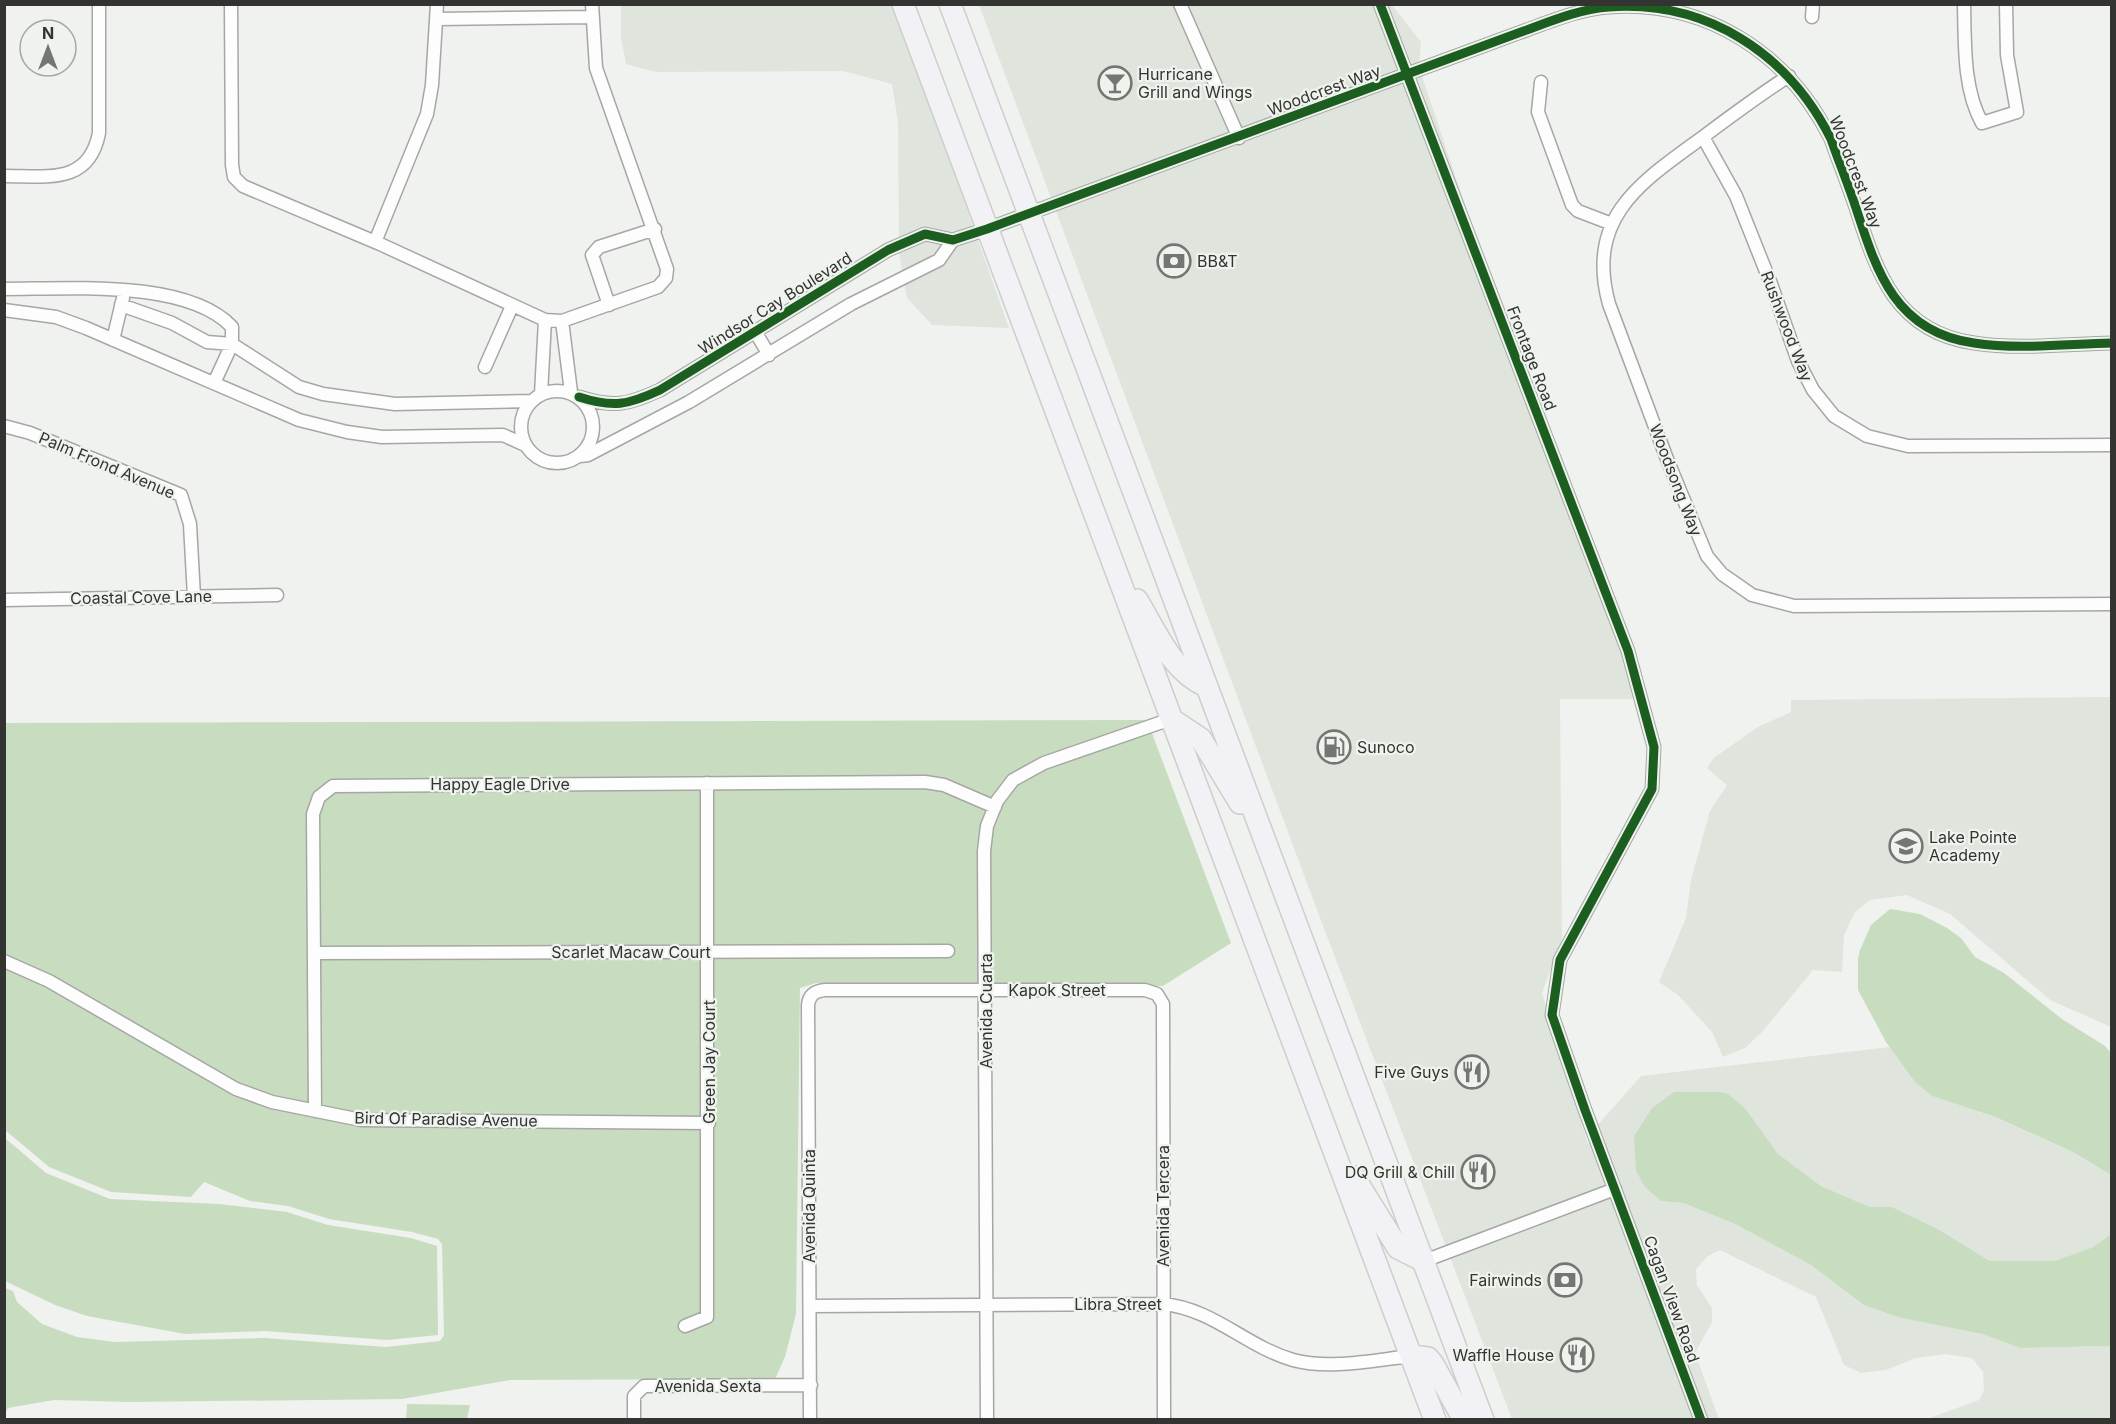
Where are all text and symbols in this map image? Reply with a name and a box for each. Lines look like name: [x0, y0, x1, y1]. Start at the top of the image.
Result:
north arrow: [18, 18, 78, 78]
text: N: [42, 23, 54, 43]
street label: Woodcrest Way: [1265, 60, 1383, 120]
place label: Hurricane Grill and Wings: [1138, 64, 1252, 102]
bar icon: Hurricane Grill and Wings: [1097, 65, 1133, 101]
street label: Woodcrest Way: [1825, 113, 1887, 231]
bank icon: BB&T: [1156, 243, 1192, 279]
street label: Windsor Cay Boulevard: [695, 248, 855, 358]
place label: BB&T: [1197, 251, 1238, 271]
street label: Rushwood Way: [1757, 268, 1817, 384]
street label: Frontage Road: [1503, 303, 1561, 413]
street label: Woodsong Way: [1645, 421, 1707, 539]
street label: Palm Frond Avenue: [36, 427, 178, 503]
street label: Coastal Cove Lane: [70, 586, 212, 608]
fuel station icon: Sunoco: [1316, 729, 1352, 765]
place label: Sunoco: [1357, 737, 1415, 757]
street label: Happy Eagle Drive: [430, 774, 570, 794]
place label: Lake Pointe Academy: [1929, 827, 2017, 865]
school or university icon: Lake Pointe Academy: [1888, 828, 1924, 864]
street label: Scarlet Macaw Court: [551, 942, 711, 962]
street label: Avenida Cuarta: [976, 953, 996, 1069]
street label: Kapok Street: [1008, 980, 1106, 1000]
street label: Green Jay Court: [699, 1000, 719, 1124]
restaurant icon: Five Guys: [1454, 1054, 1490, 1090]
place label: Five Guys: [1374, 1062, 1449, 1082]
street label: Bird Of Paradise Avenue: [354, 1107, 538, 1131]
street label: Avenida Tercera: [1153, 1145, 1173, 1267]
street label: Avenida Quinta: [799, 1149, 819, 1263]
restaurant icon: DQ Grill & Chill: [1460, 1154, 1496, 1190]
place label: DQ Grill & Chill: [1345, 1162, 1455, 1182]
street label: Cagan View Road: [1640, 1233, 1704, 1365]
bank icon: Fairwinds: [1547, 1262, 1583, 1298]
place label: Fairwinds: [1469, 1270, 1542, 1290]
street label: Libra Street: [1074, 1294, 1162, 1314]
restaurant icon: Waffle House: [1559, 1337, 1595, 1373]
place label: Waffle House: [1452, 1345, 1554, 1365]
street label: Avenida Sexta: [654, 1376, 762, 1396]

